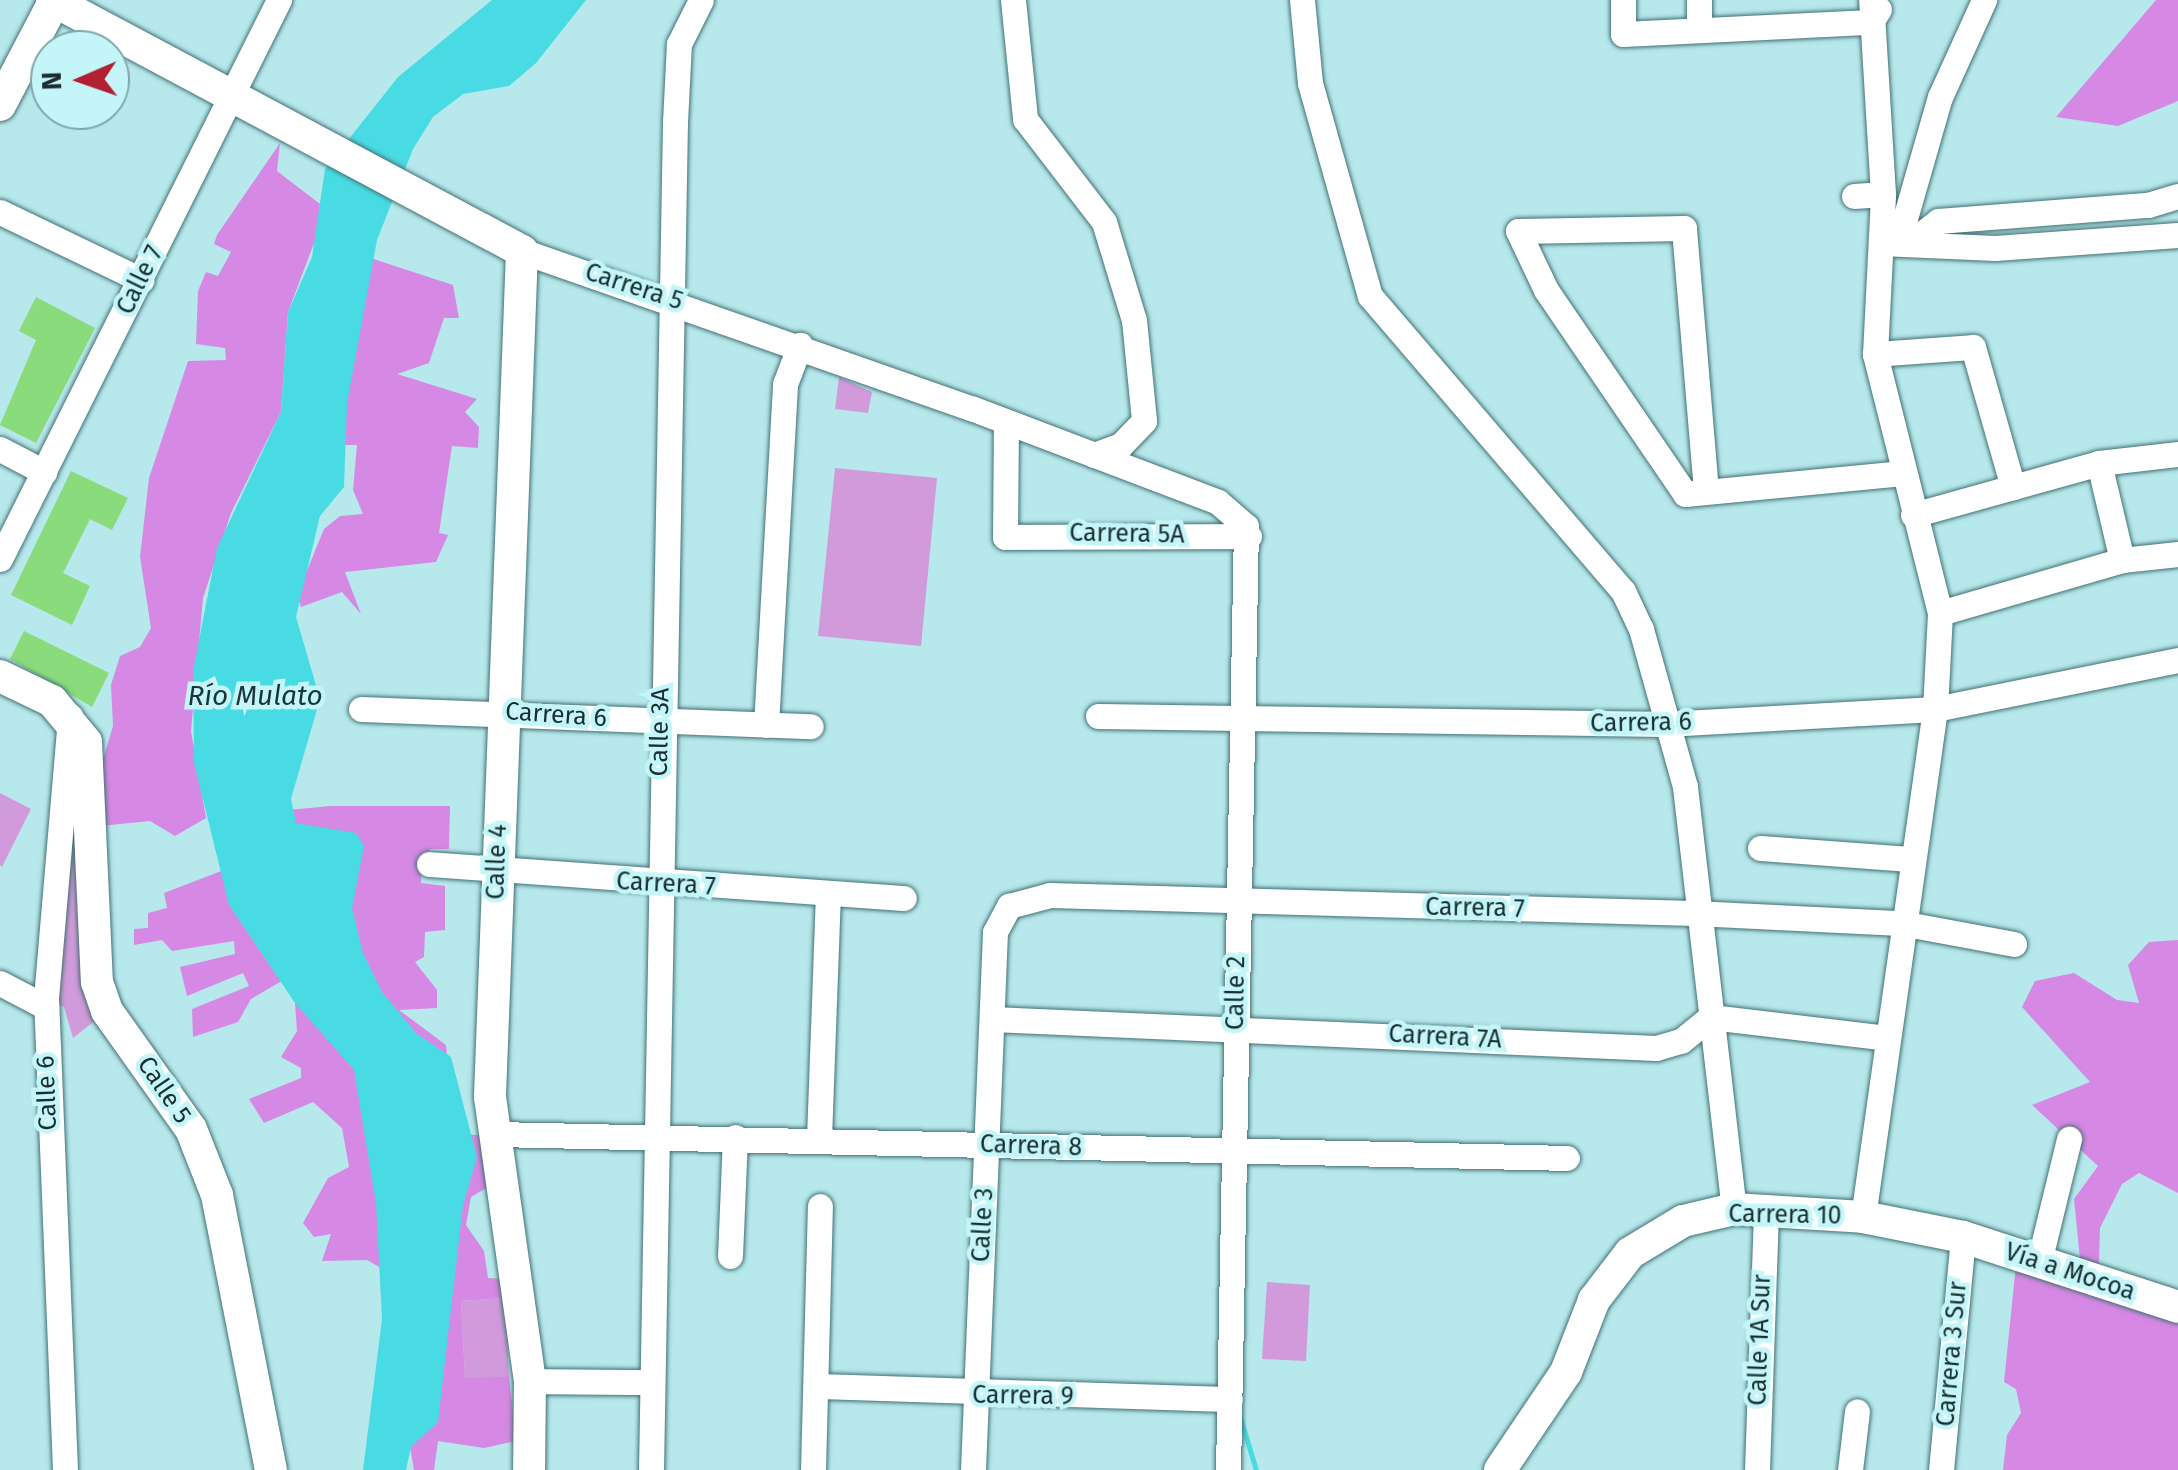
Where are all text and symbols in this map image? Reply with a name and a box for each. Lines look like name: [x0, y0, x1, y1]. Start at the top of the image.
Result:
north arrow: [30, 30, 130, 130]
text: N: [35, 71, 68, 91]
street label: Calle 7: [111, 241, 169, 319]
street label: Carrera 5: [581, 257, 687, 317]
street label: Carrera 5A: [1069, 518, 1185, 550]
water label: Río Mulato: [187, 679, 323, 713]
street label: Calle 3A: [644, 687, 676, 777]
street label: Carrera 6: [504, 696, 608, 734]
street label: Carrera 6: [1590, 707, 1692, 739]
street label: Calle 4: [481, 824, 513, 900]
street label: Carrera 7: [615, 866, 717, 902]
street label: Carrera 7: [1425, 892, 1525, 924]
street label: Calle 2: [1220, 956, 1252, 1030]
street label: Carrera 7A: [1388, 1019, 1502, 1055]
street label: Calle 5: [131, 1051, 197, 1129]
street label: Calle 6: [31, 1055, 63, 1131]
street label: Carrera 8: [979, 1129, 1083, 1163]
street label: Calle 3: [966, 1187, 1000, 1263]
street label: Carrera 10: [1728, 1199, 1842, 1231]
street label: Vía a Mocoa: [2001, 1237, 2139, 1307]
street label: Calle 1A Sur: [1743, 1274, 1777, 1406]
street label: Carrera 3 Sur: [1931, 1280, 1973, 1428]
street label: Carrera 9: [972, 1380, 1074, 1412]

